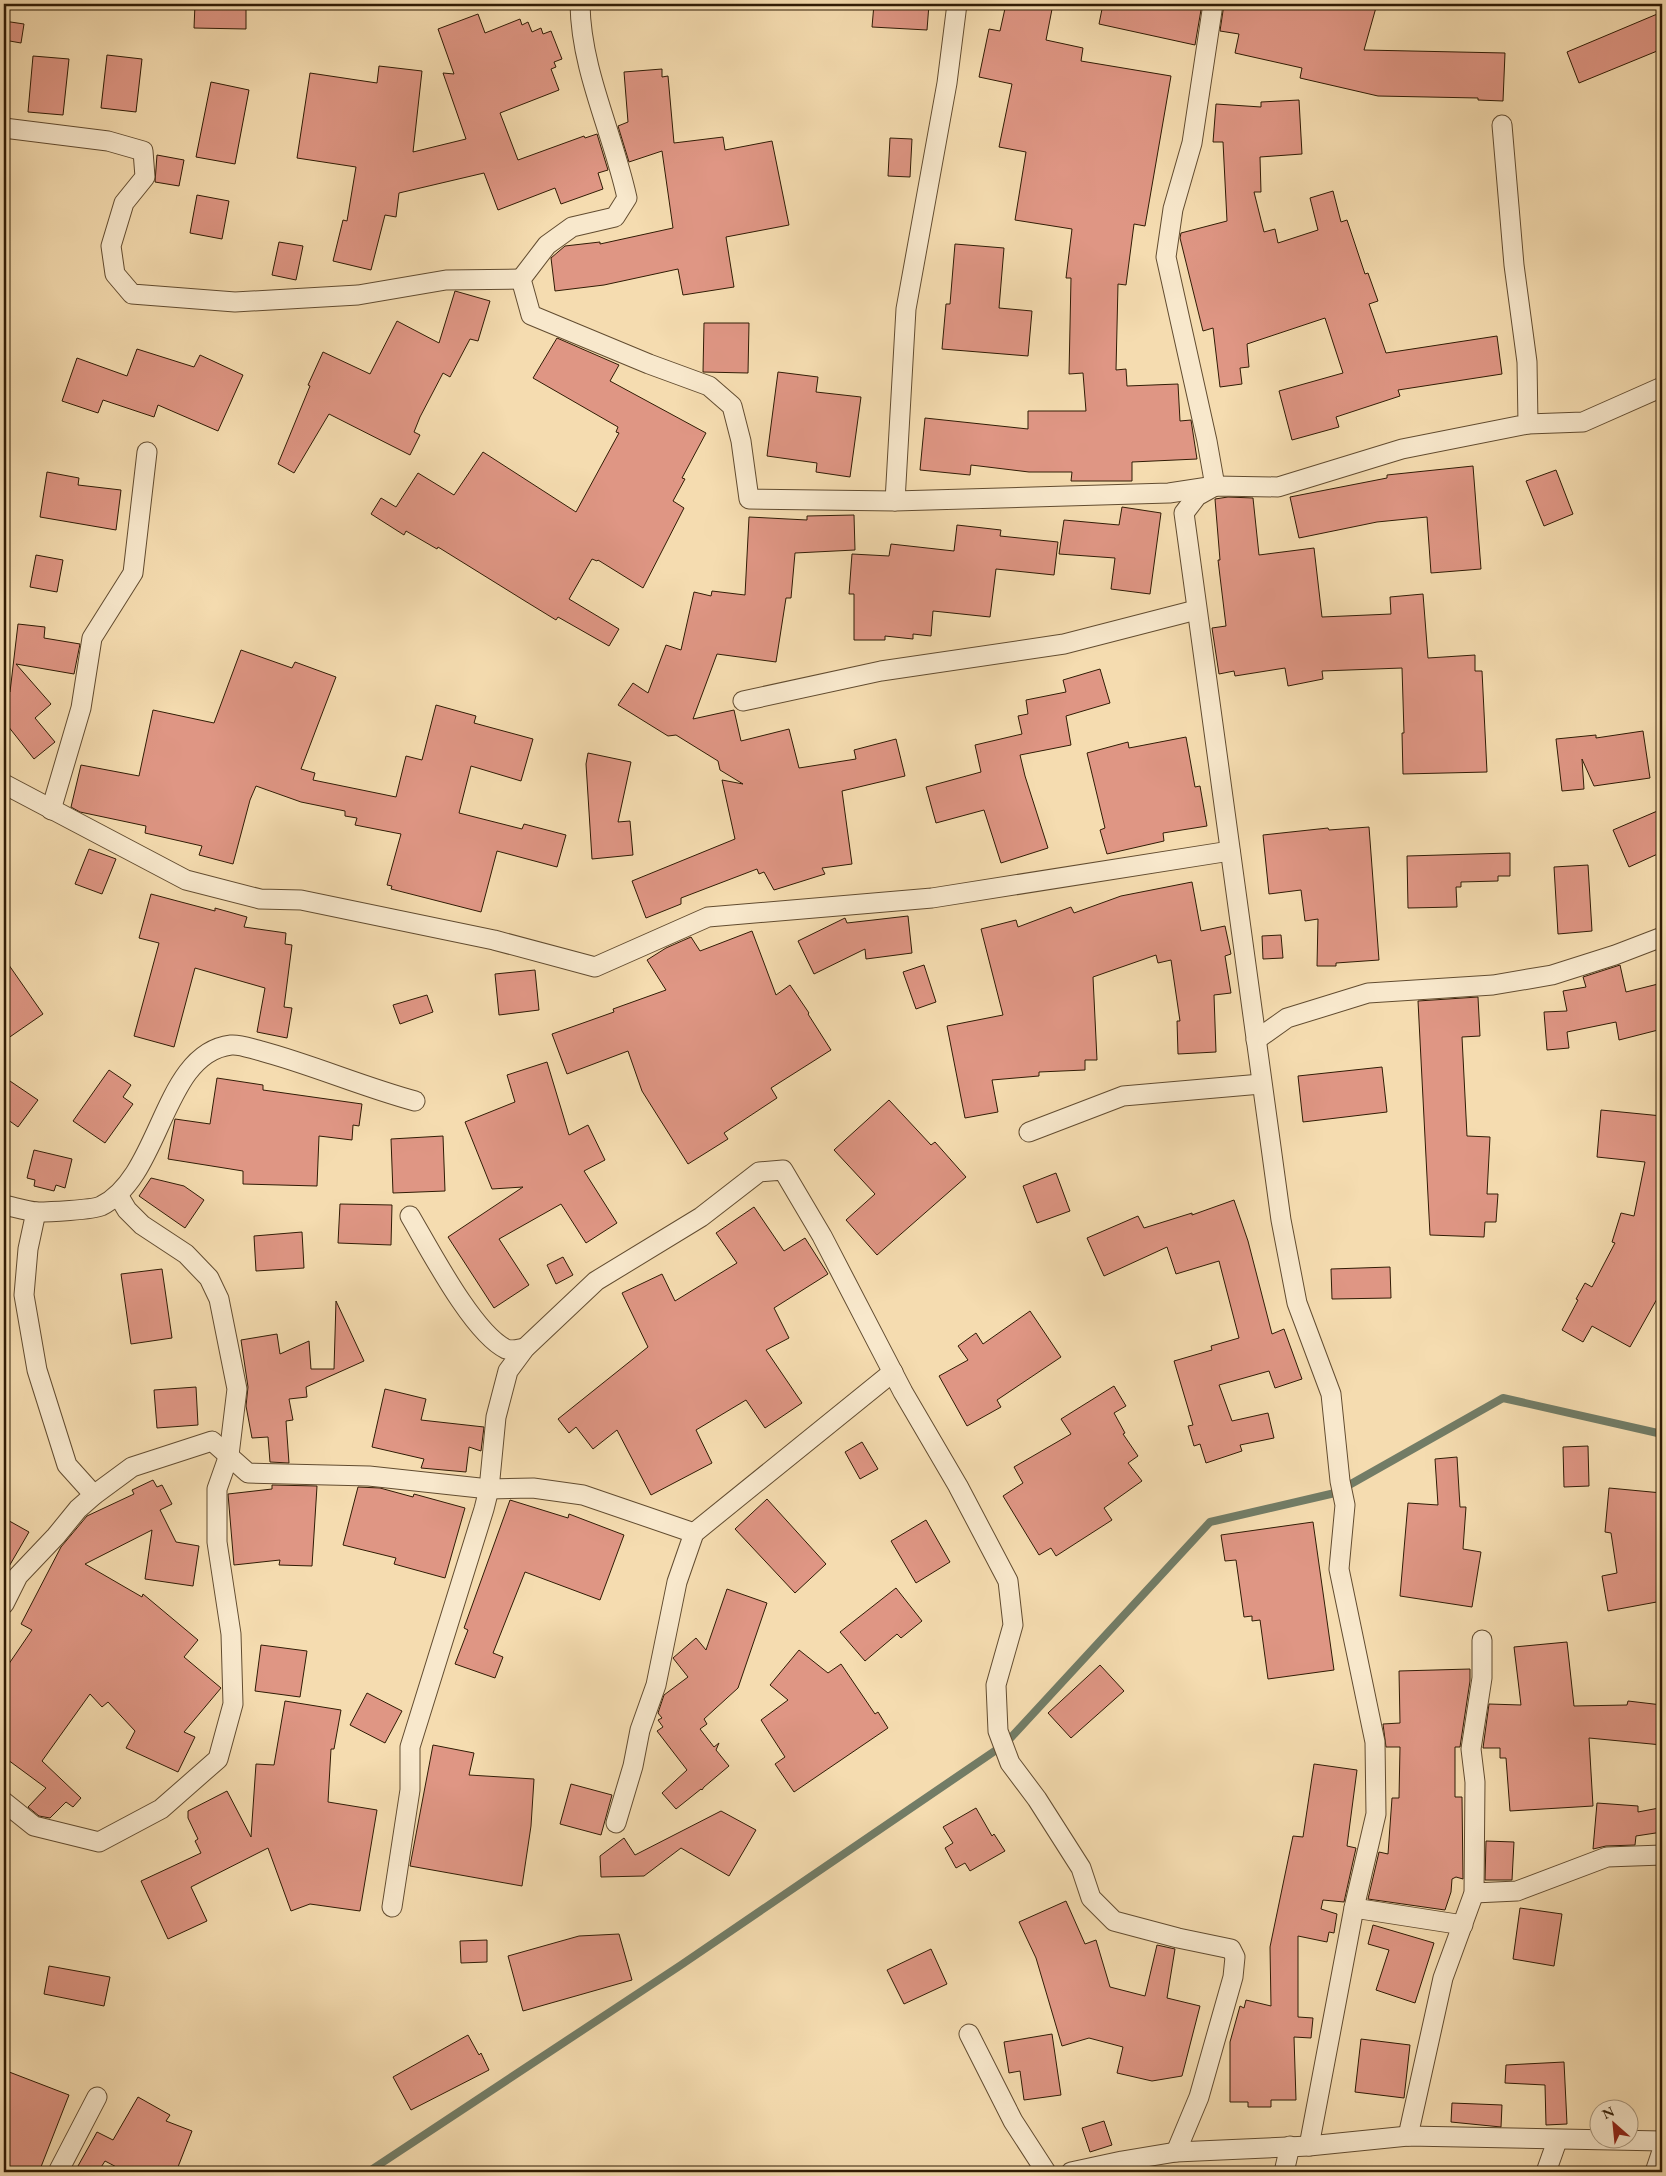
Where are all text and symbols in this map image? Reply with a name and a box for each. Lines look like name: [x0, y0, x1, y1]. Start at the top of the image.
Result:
north arrow: [1588, 2098, 1638, 2148]
text: N: [1599, 2102, 1618, 2123]

